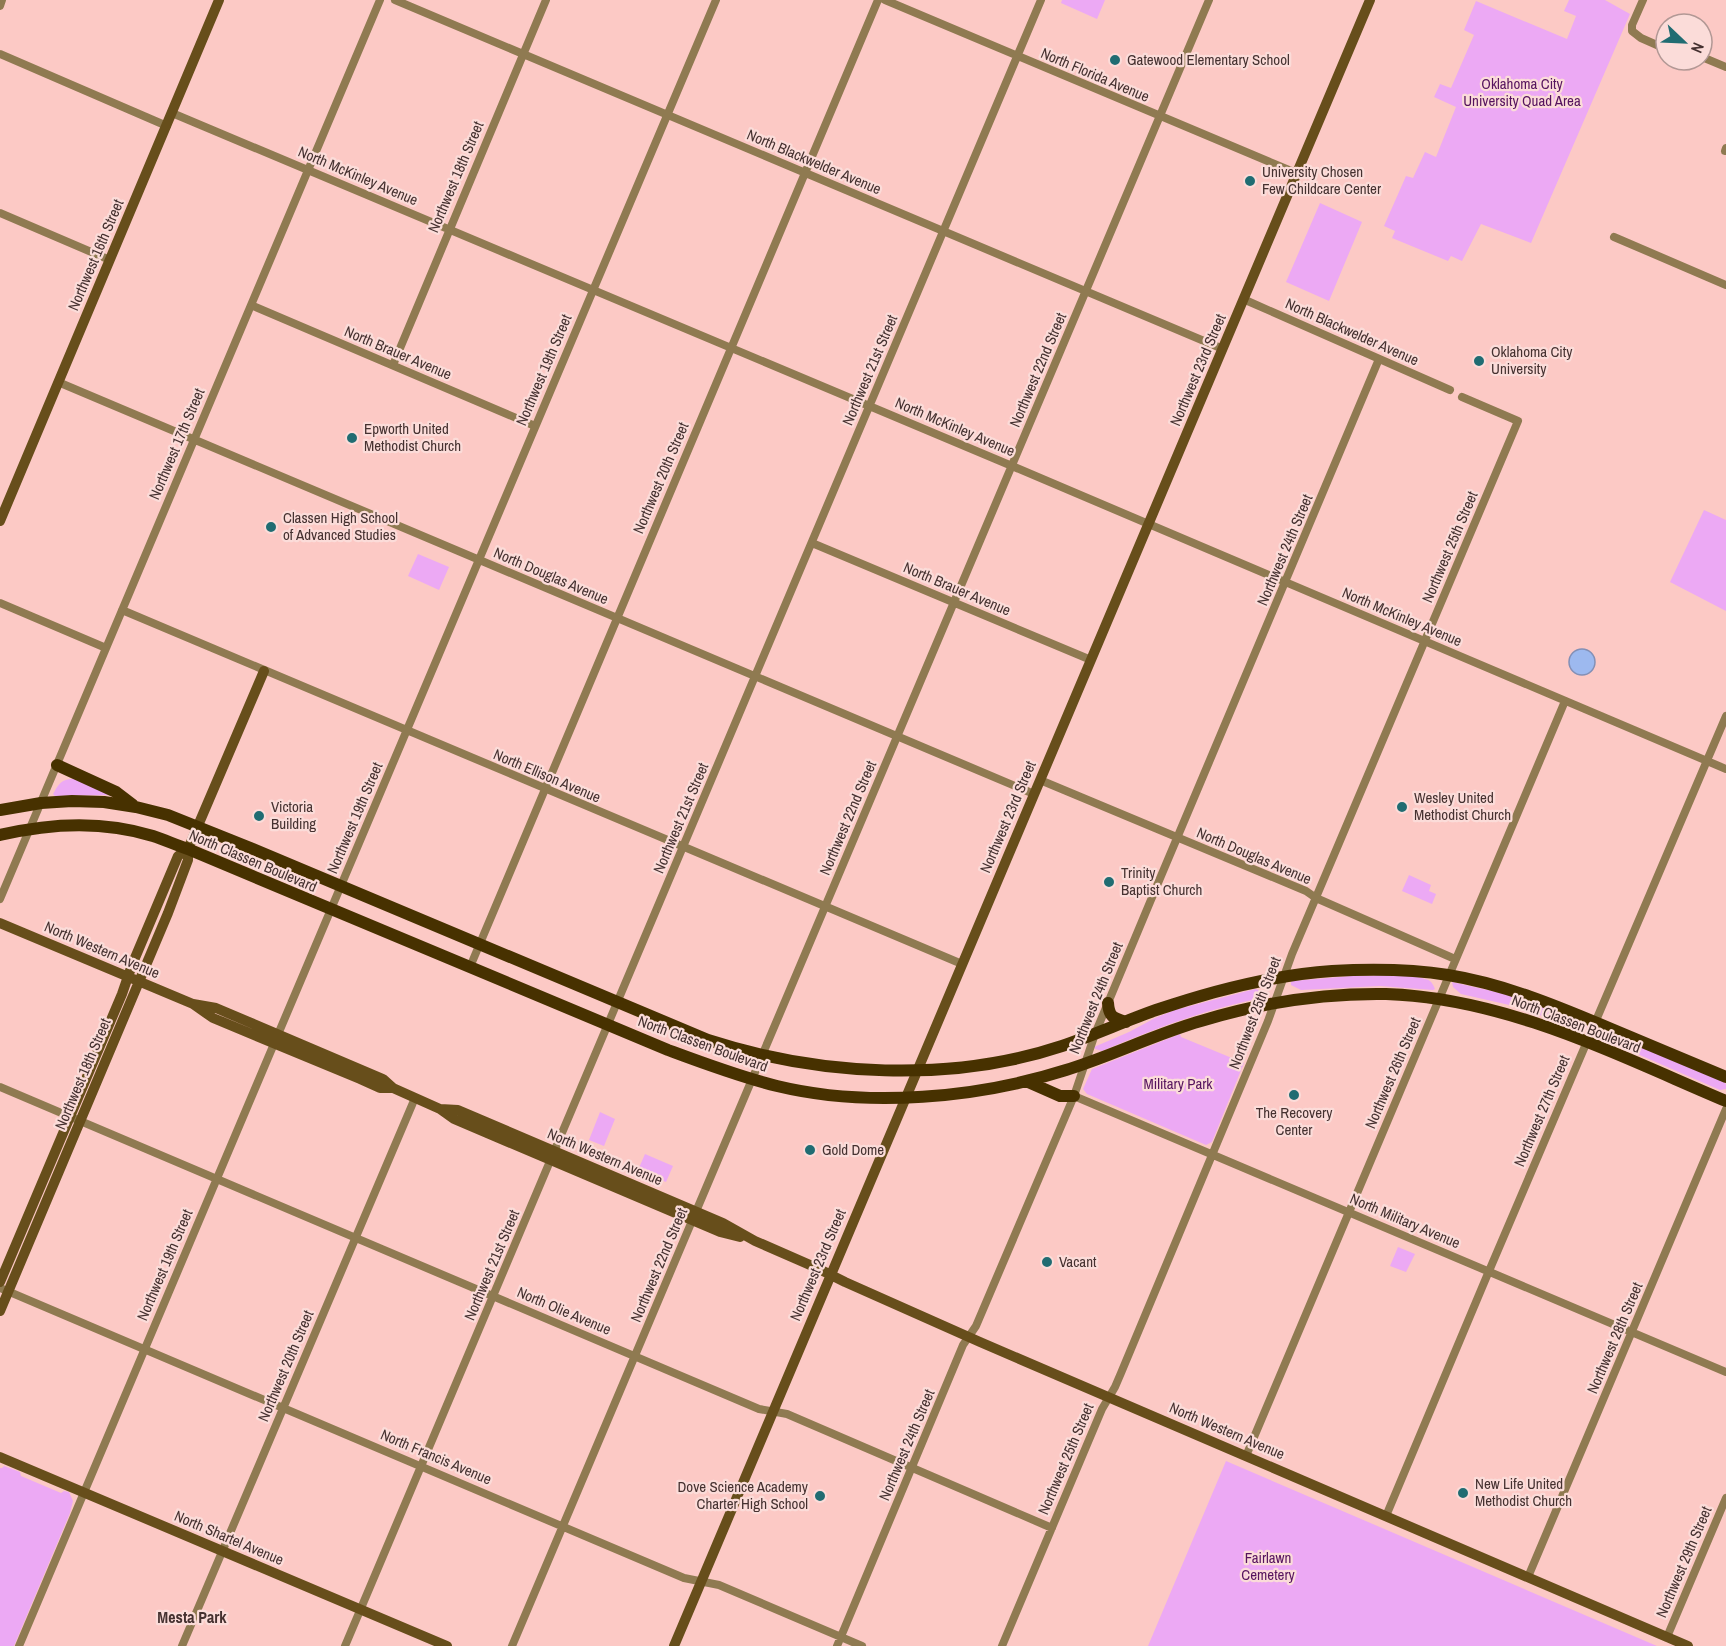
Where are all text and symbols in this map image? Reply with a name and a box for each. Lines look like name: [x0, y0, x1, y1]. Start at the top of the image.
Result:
north arrow: [1654, 12, 1714, 72]
text: N: [1686, 39, 1710, 57]
street label: North Florida Avenue: [1038, 42, 1153, 107]
place label: Gatewood Elementary School: [1127, 49, 1290, 70]
marker: Gatewood Elementary School: [1108, 53, 1122, 67]
park label: Oklahoma City University Quad Area: [1463, 73, 1581, 111]
street label: Northwest 18th Street: [423, 117, 489, 236]
street label: North Blackwelder Avenue: [744, 124, 885, 199]
street label: North McKinley Avenue: [295, 141, 422, 210]
place label: University Chosen Few Childcare Center: [1262, 161, 1381, 199]
marker: University Chosen Few Childcare Center: [1243, 174, 1257, 188]
street label: Northwest 16th Street: [63, 195, 129, 314]
street label: North Blackwelder Avenue: [1282, 293, 1422, 370]
street label: Northwest 22nd Street: [1004, 309, 1071, 430]
street label: Northwest 19th Street: [511, 310, 577, 429]
street label: Northwest 23rd Street: [1164, 310, 1231, 429]
street label: Northwest 21st Street: [837, 311, 903, 428]
street label: North Brauer Avenue: [341, 320, 455, 385]
place label: Oklahoma City University: [1491, 341, 1573, 379]
marker: Oklahoma City University: [1472, 354, 1486, 368]
street label: Northwest 17th Street: [144, 384, 210, 503]
street label: North McKinley Avenue: [892, 392, 1019, 461]
place label: Epworth United Methodist Church: [364, 418, 461, 456]
street label: Northwest 20th Street: [628, 418, 694, 537]
marker: Epworth United Methodist Church: [345, 431, 359, 445]
street label: Northwest 25th Street: [1417, 487, 1483, 606]
street label: Northwest 24th Street: [1252, 490, 1318, 609]
place label: Classen High School of Advanced Studies: [283, 507, 398, 545]
marker: Classen High School of Advanced Studies: [264, 520, 278, 534]
street label: North Douglas Avenue: [491, 542, 612, 609]
street label: North Brauer Avenue: [900, 556, 1014, 621]
street label: North McKinley Avenue: [1339, 582, 1466, 651]
street label: North Ellison Avenue: [490, 743, 604, 808]
street label: Northwest 22nd Street: [814, 757, 881, 878]
street label: Northwest 23rd Street: [974, 757, 1041, 876]
street label: Northwest 19th Street: [322, 758, 388, 877]
street label: Northwest 21st Street: [648, 759, 714, 876]
place label: Wesley United Methodist Church: [1414, 787, 1511, 825]
place label: Victoria Building: [271, 796, 316, 834]
marker: Wesley United Methodist Church: [1395, 800, 1409, 814]
marker: Victoria Building: [252, 809, 266, 823]
street label: North Douglas Avenue: [1194, 822, 1315, 889]
street label: North Classen Boulevard: [186, 824, 320, 897]
place label: Trinity Baptist Church: [1121, 862, 1202, 900]
marker: Trinity Baptist Church: [1102, 875, 1116, 889]
street label: North Western Avenue: [41, 916, 163, 983]
street label: Northwest 24th Street: [1064, 938, 1128, 1057]
street label: Northwest 25th Street: [1223, 953, 1286, 1072]
street label: North Classen Boulevard: [1509, 989, 1644, 1058]
street label: North Classen Boulevard: [635, 1010, 771, 1077]
street label: Northwest 26th Street: [1360, 1013, 1426, 1132]
street label: Northwest 18th Street: [50, 1014, 116, 1133]
street label: Northwest 27th Street: [1509, 1051, 1575, 1170]
park label: Military Park: [1143, 1073, 1213, 1094]
marker: The Recovery Center: [1287, 1088, 1301, 1102]
place label: The Recovery Center: [1256, 1102, 1333, 1140]
street label: North Western Avenue: [544, 1123, 666, 1190]
place label: Gold Dome: [822, 1139, 884, 1160]
marker: Gold Dome: [803, 1143, 817, 1157]
street label: North Military Avenue: [1347, 1188, 1464, 1253]
street label: Northwest 22nd Street: [625, 1204, 692, 1325]
street label: Northwest 19th Street: [132, 1205, 198, 1324]
street label: Northwest 23rd Street: [784, 1205, 851, 1324]
street label: Northwest 21st Street: [459, 1206, 525, 1323]
place label: Vacant: [1059, 1251, 1097, 1272]
marker: Vacant: [1040, 1255, 1054, 1269]
street label: Northwest 28th Street: [1582, 1278, 1648, 1397]
street label: North Olie Avenue: [514, 1281, 615, 1340]
street label: Northwest 20th Street: [253, 1306, 319, 1425]
street label: Northwest 24th Street: [874, 1385, 940, 1504]
street label: North Western Avenue: [1166, 1397, 1288, 1464]
street label: Northwest 25th Street: [1033, 1399, 1099, 1518]
street label: North Francis Avenue: [377, 1424, 495, 1489]
place label: New Life United Methodist Church: [1475, 1473, 1572, 1511]
place label: Dove Science Academy Charter High School: [677, 1476, 809, 1514]
marker: New Life United Methodist Church: [1456, 1486, 1470, 1500]
marker: Dove Science Academy Charter High School: [813, 1489, 827, 1503]
street label: Northwest 29th Street: [1651, 1502, 1717, 1621]
street label: North Shartel Avenue: [171, 1505, 287, 1570]
park label: Fairlawn Cemetery: [1241, 1547, 1296, 1585]
district label: Mesta Park: [157, 1606, 227, 1628]

